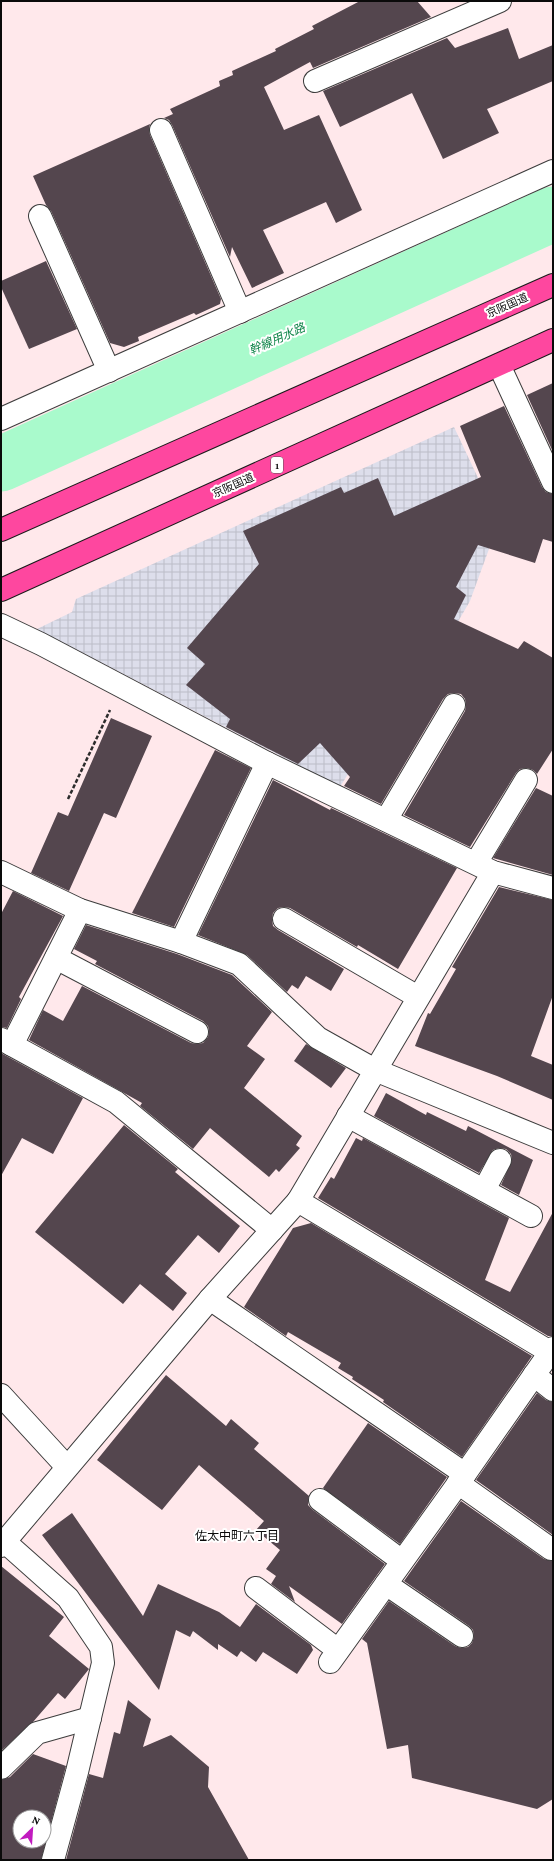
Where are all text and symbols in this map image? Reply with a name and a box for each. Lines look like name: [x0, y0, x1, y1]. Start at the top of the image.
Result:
street label: 京阪国道: [484, 291, 530, 319]
water label: 幹線用水路: [247, 320, 308, 358]
road number: 1: [271, 457, 283, 473]
street label: 京阪国道: [210, 471, 256, 499]
district label: 佐太中町六丁目: [195, 1529, 279, 1543]
north arrow: [12, 1809, 52, 1849]
text: N: [30, 1813, 43, 1827]

